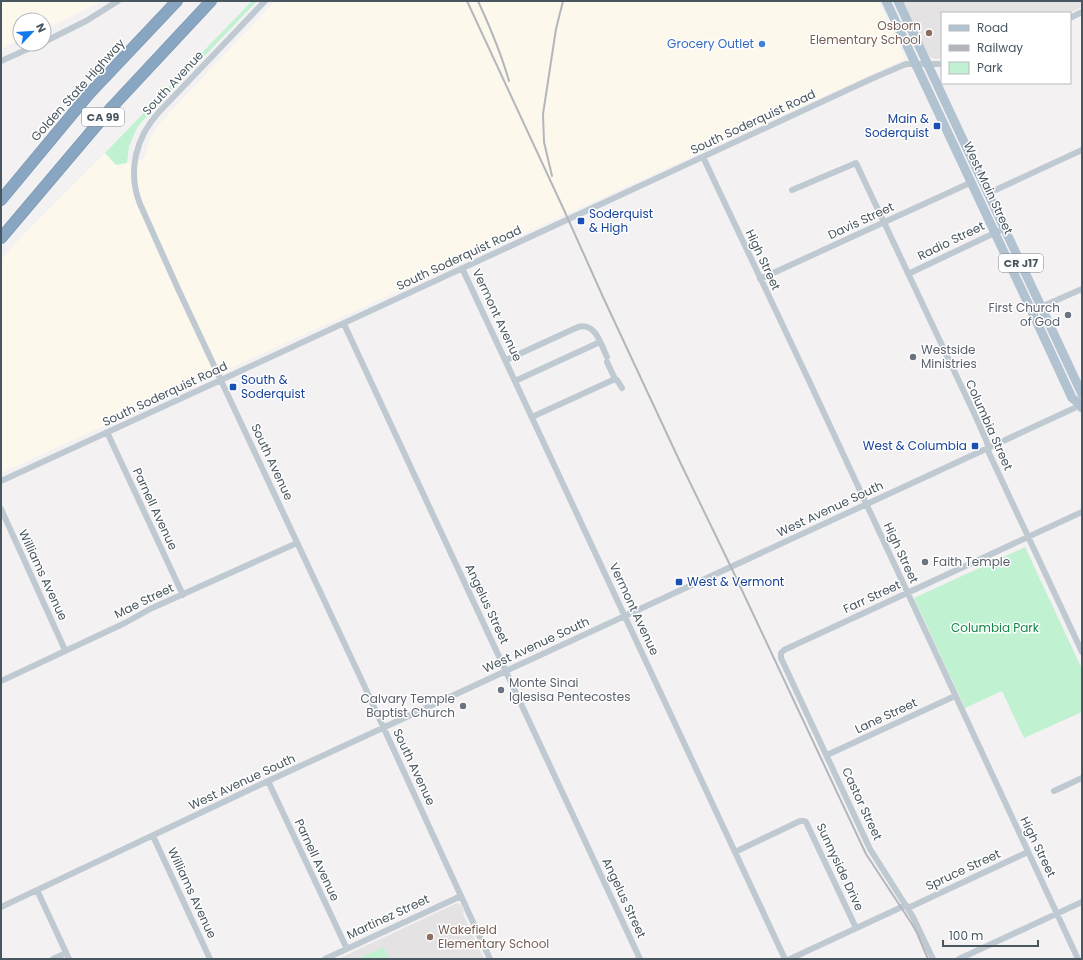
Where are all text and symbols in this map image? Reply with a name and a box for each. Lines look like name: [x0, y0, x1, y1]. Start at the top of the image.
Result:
north arrow: [12, 12, 52, 52]
legend: [941, 12, 1071, 84]
place label: Osborn Elementary School: [810, 17, 921, 48]
text: Road: [977, 19, 1008, 36]
text: N: [32, 21, 50, 35]
marker: Osborn Elementary School: [924, 28, 934, 38]
street label: Golden State Highway: [27, 34, 129, 145]
place label: Grocery Outlet: [667, 35, 754, 52]
marker: Grocery Outlet: [757, 39, 767, 49]
text: Railway: [977, 39, 1023, 56]
street label: South Avenue: [138, 47, 207, 119]
text: Park: [977, 59, 1004, 76]
street label: South Soderquist Road: [687, 85, 818, 158]
road number: CA 99: [82, 108, 124, 126]
place label: Main & Soderquist: [865, 110, 929, 141]
marker: Main & Soderquist: [932, 121, 942, 131]
street label: West Main Street: [960, 139, 1017, 237]
street label: Davis Street: [825, 198, 897, 243]
place label: Soderquist & High: [589, 205, 653, 236]
marker: Soderquist & High: [576, 216, 586, 226]
street label: Radio Street: [914, 217, 987, 264]
street label: South Soderquist Road: [393, 221, 524, 294]
street label: High Street: [742, 227, 785, 293]
road number: CR J17: [999, 254, 1043, 272]
street label: Vermont Avenue: [469, 266, 526, 364]
place label: First Church of God: [989, 299, 1060, 330]
marker: First Church of God: [1063, 310, 1073, 320]
place label: Westside Ministries: [921, 341, 977, 372]
marker: Westside Ministries: [908, 352, 918, 362]
street label: South Soderquist Road: [99, 357, 230, 430]
place label: South & Soderquist: [241, 371, 305, 402]
street label: Columbia Street: [962, 377, 1017, 473]
marker: South & Soderquist: [228, 382, 238, 392]
street label: South Avenue: [247, 421, 298, 503]
place label: West & Columbia: [863, 437, 967, 454]
marker: West & Columbia: [970, 441, 980, 451]
street label: Parnell Avenue: [129, 465, 182, 553]
street label: West Avenue South: [774, 476, 886, 541]
street label: High Street: [880, 520, 923, 586]
street label: Williams Avenue: [15, 527, 72, 623]
place label: Faith Temple: [933, 553, 1010, 570]
marker: Faith Temple: [920, 557, 930, 567]
street label: Vermont Avenue: [606, 560, 663, 658]
street label: Angelus Street: [461, 561, 513, 647]
place label: West & Vermont: [687, 573, 784, 590]
street label: Farr Street: [840, 576, 903, 617]
marker: West & Vermont: [674, 577, 684, 587]
street label: Mae Street: [111, 579, 176, 622]
street label: West Avenue South: [480, 612, 592, 677]
park label: Columbia Park: [951, 619, 1040, 636]
place label: Monte Sinai Iglesisa Pentecostes: [509, 674, 630, 705]
marker: Monte Sinai Iglesisa Pentecostes: [496, 685, 506, 695]
place label: Calvary Temple Baptist Church: [361, 690, 455, 721]
street label: Lane Street: [852, 694, 920, 737]
marker: Calvary Temple Baptist Church: [458, 701, 468, 711]
street label: South Avenue: [389, 726, 440, 808]
street label: West Avenue South: [186, 749, 298, 814]
street label: Castor Street: [838, 765, 887, 843]
street label: High Street: [1016, 814, 1060, 880]
street label: Parnell Avenue: [291, 816, 344, 904]
street label: Sunnyside Drive: [813, 820, 868, 913]
street label: Williams Avenue: [164, 845, 221, 941]
street label: Spruce Street: [923, 845, 1003, 894]
street label: Angelus Street: [598, 855, 650, 941]
street label: Martinez Street: [344, 890, 432, 943]
place label: Wakefield Elementary School: [438, 921, 549, 952]
scale bar: [943, 922, 1038, 948]
text: 100 m: [949, 927, 983, 944]
marker: Wakefield Elementary School: [425, 932, 435, 942]

